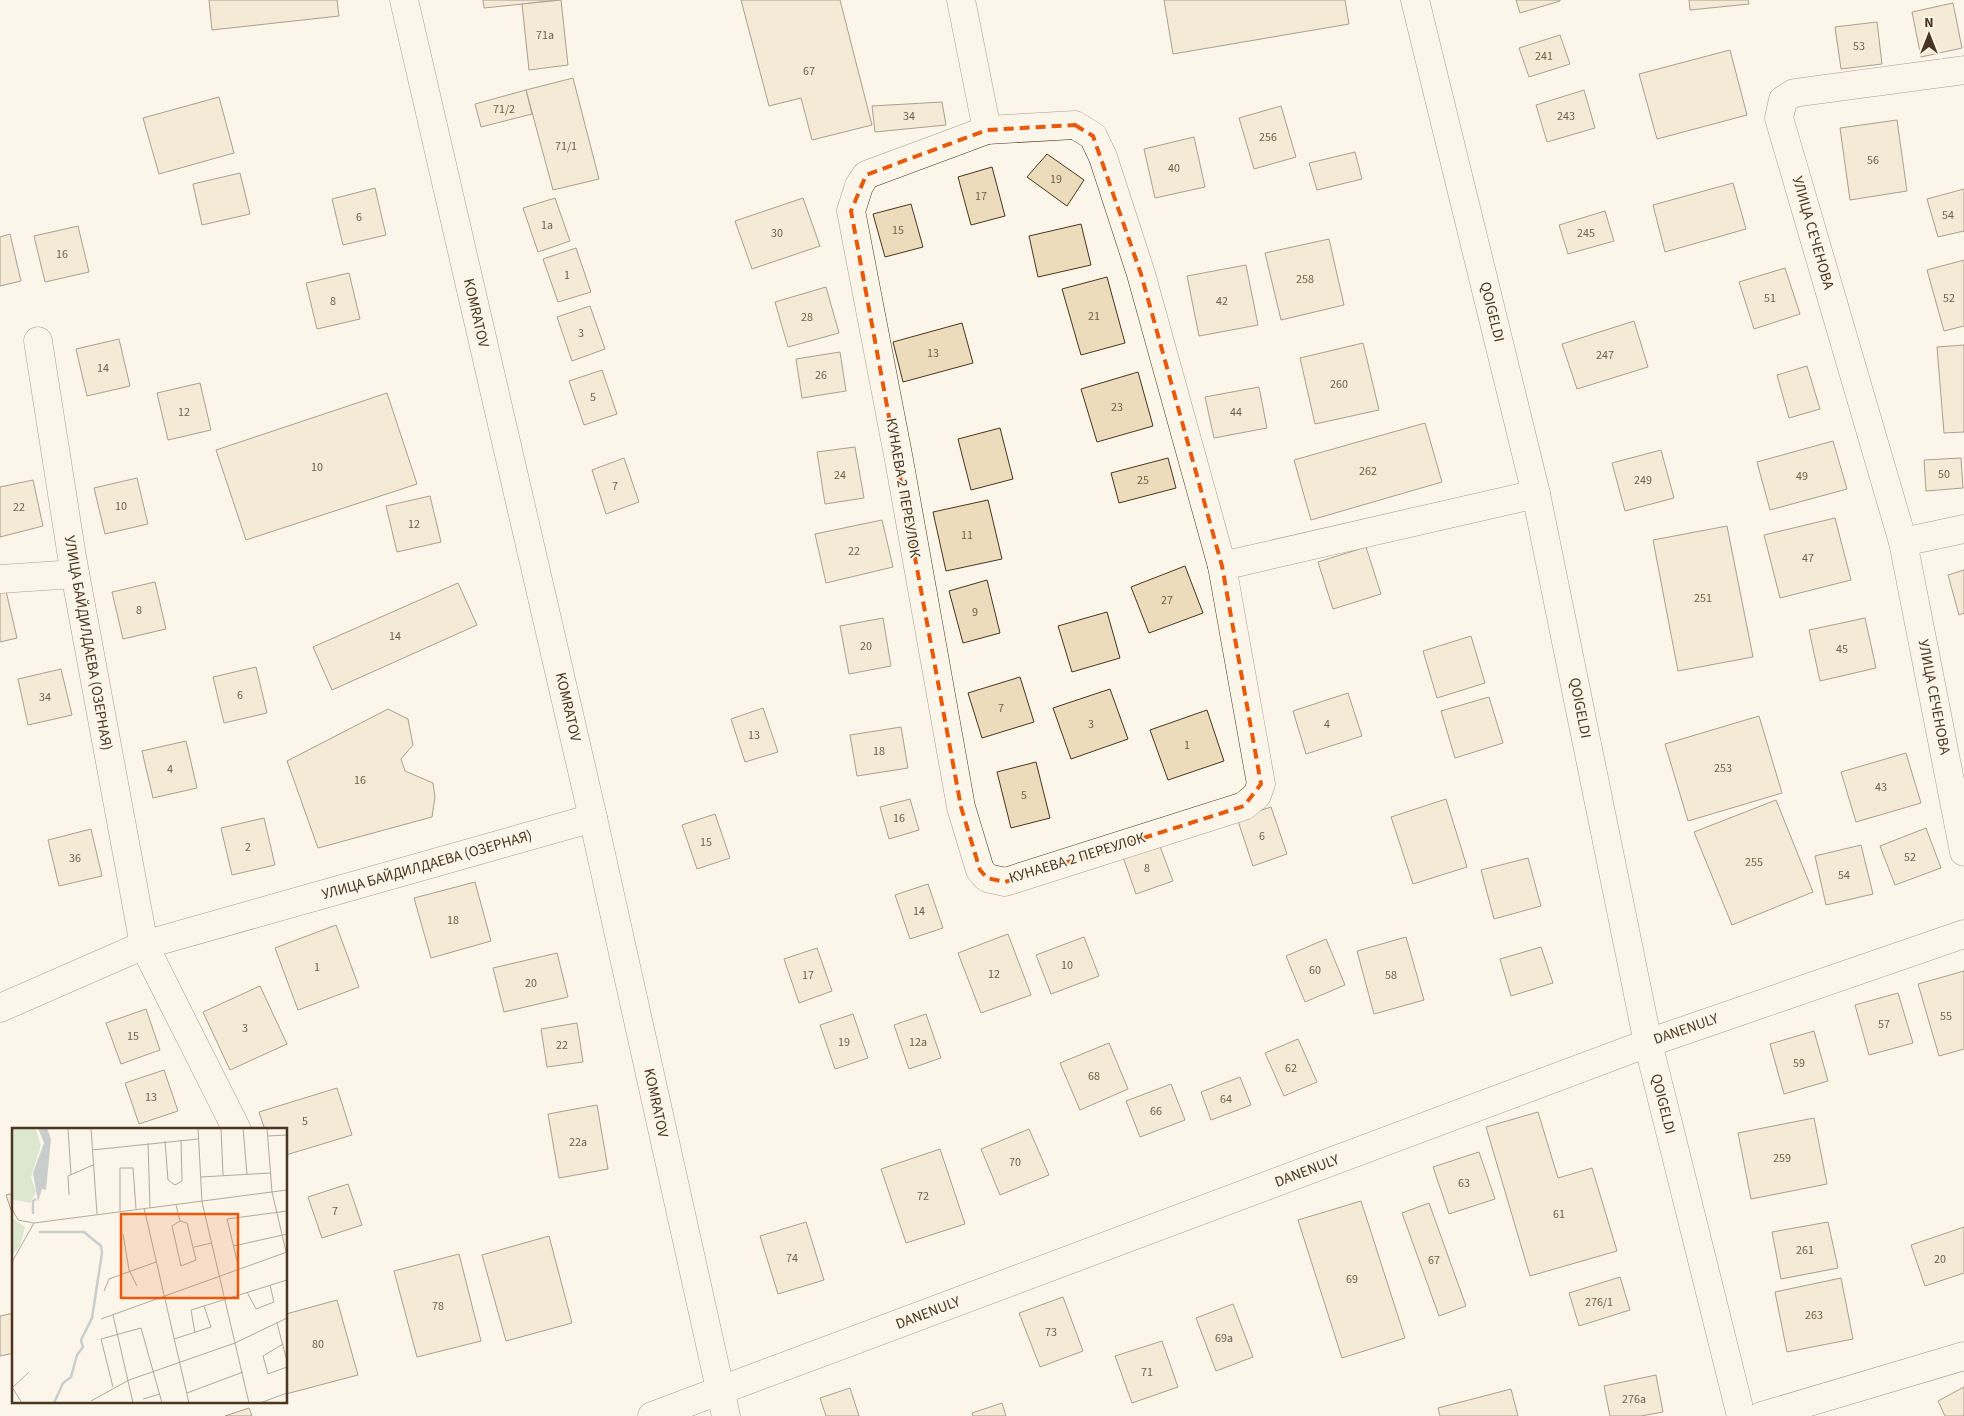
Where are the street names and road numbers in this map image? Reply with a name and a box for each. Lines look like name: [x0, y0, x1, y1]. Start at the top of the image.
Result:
street label: УЛИЦА СЕЧЕНОВА: [1787, 174, 1839, 293]
street label: KOMRATOV: [458, 276, 494, 350]
street label: QOIGELDI: [1474, 280, 1510, 344]
street label: КУНАЕВА 2 ПЕРЕУЛОК: [880, 416, 926, 560]
street label: УЛИЦА БАЙДИЛДАЕВА (ОЗЕРНАЯ): [59, 534, 117, 752]
street label: УЛИЦА СЕЧЕНОВА: [1913, 638, 1956, 757]
street label: KOMRATOV: [550, 670, 586, 744]
street label: QOIGELDI: [1564, 676, 1596, 740]
street label: УЛИЦА БАЙДИЛДАЕВА (ОЗЕРНАЯ): [319, 825, 535, 905]
street label: КУНАЕВА 2 ПЕРЕУЛОК: [1006, 827, 1148, 889]
street label: DANENULY: [1651, 1008, 1722, 1050]
street label: KOMRATOV: [638, 1066, 674, 1140]
street label: QOIGELDI: [1645, 1072, 1681, 1136]
street label: DANENULY: [1272, 1149, 1343, 1193]
street label: DANENULY: [893, 1291, 964, 1335]

